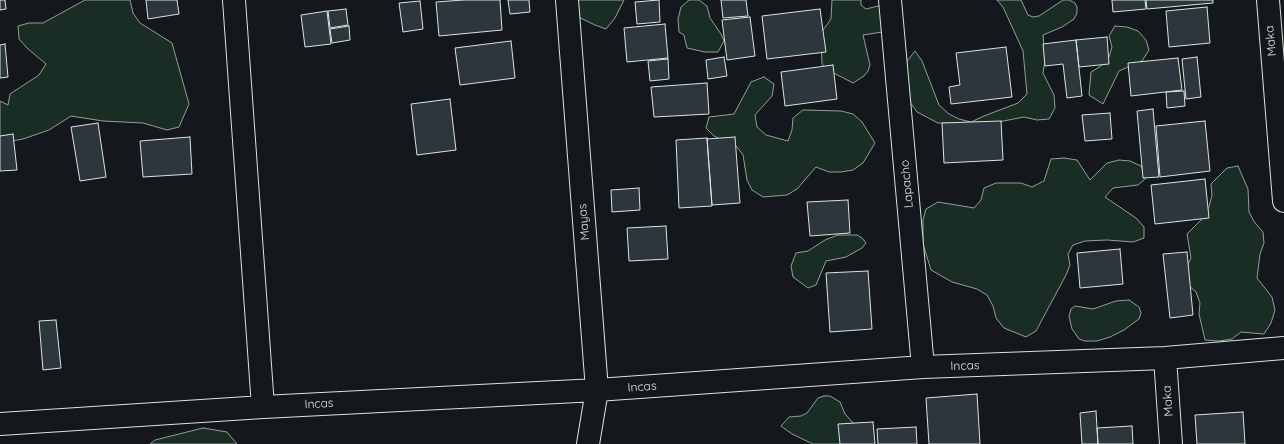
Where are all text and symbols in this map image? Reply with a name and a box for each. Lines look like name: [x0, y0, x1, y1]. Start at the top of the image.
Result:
street label: Maka: [1262, 25, 1280, 57]
street label: Lapacho: [898, 159, 916, 209]
street label: Mayas: [575, 203, 593, 241]
street label: Incas: [950, 358, 980, 374]
street label: Incas: [627, 379, 657, 395]
street label: Maka: [1160, 385, 1176, 417]
street label: Incas: [304, 396, 334, 412]

